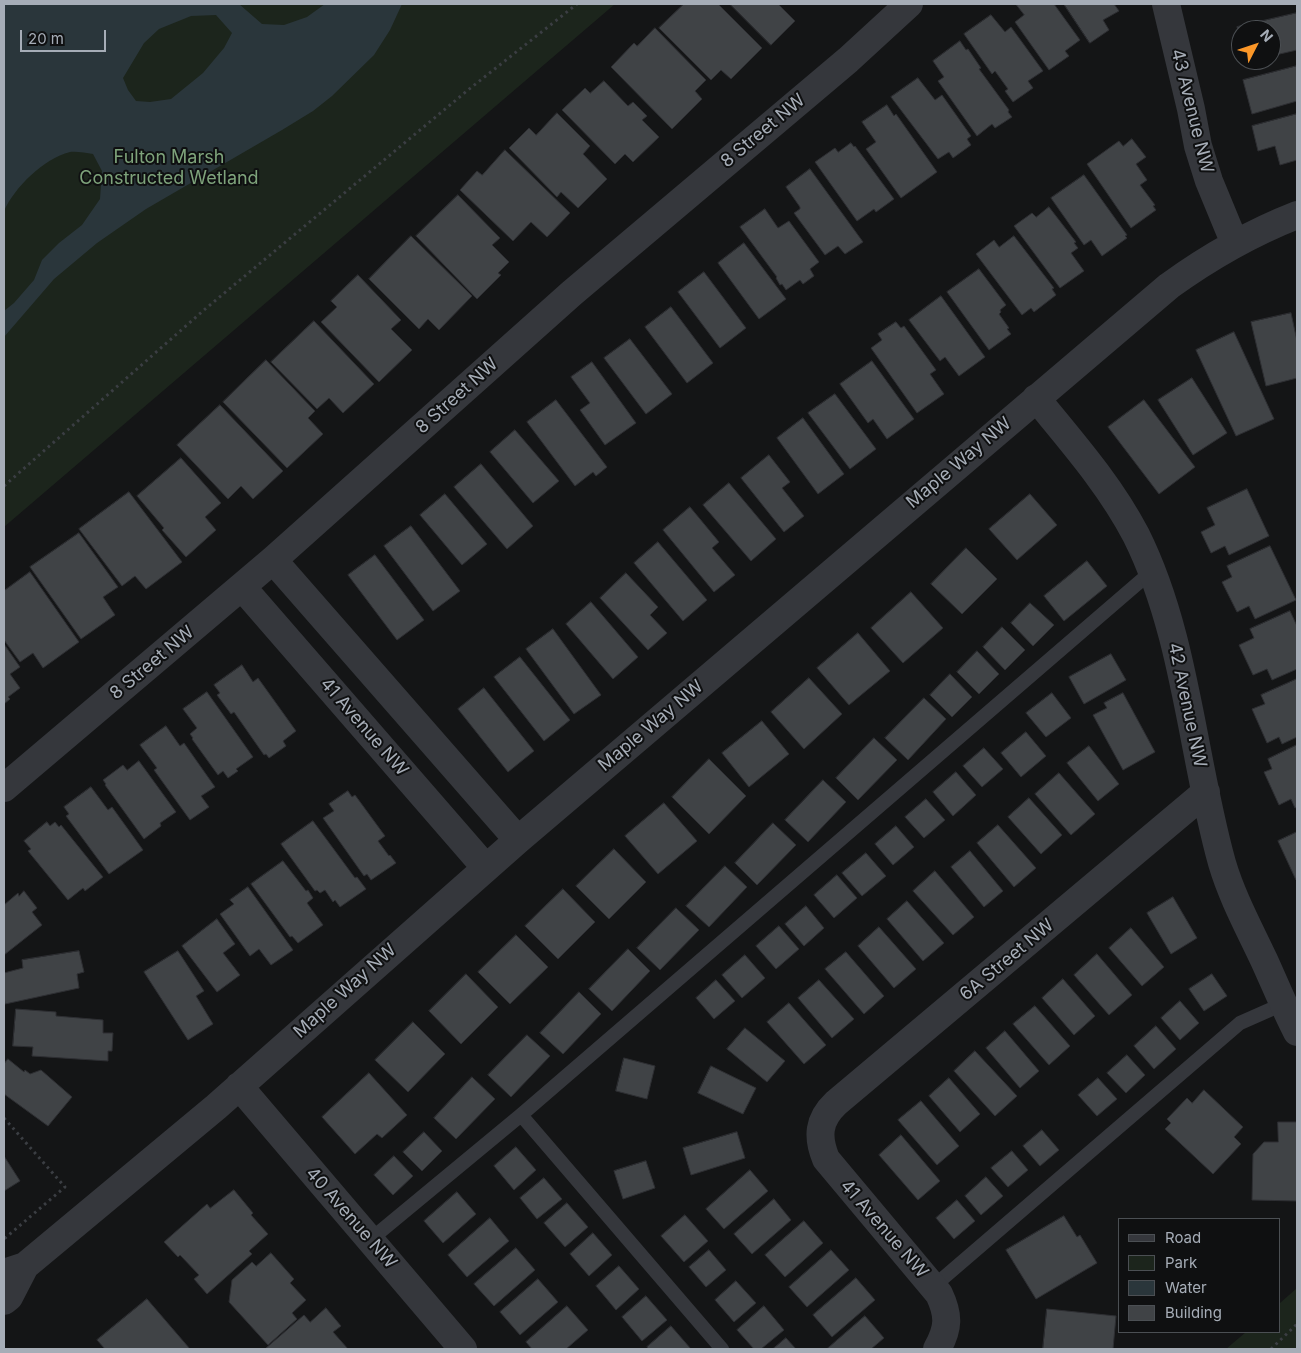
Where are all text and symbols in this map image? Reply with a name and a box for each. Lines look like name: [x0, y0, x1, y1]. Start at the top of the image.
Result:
scale bar: [22, 20, 109, 52]
north arrow: [1231, 20, 1281, 70]
text: N: [1257, 26, 1277, 45]
text: 20 m: [28, 29, 64, 48]
street label: 43 Avenue NW: [1166, 47, 1218, 175]
street label: 8 Street NW: [716, 90, 810, 172]
park label: Fulton Marsh Constructed Wetland: [79, 147, 259, 190]
street label: 8 Street NW: [411, 353, 503, 439]
street label: Maple Way NW: [902, 413, 1016, 513]
street label: 8 Street NW: [105, 622, 199, 704]
street label: 42 Avenue NW: [1163, 641, 1211, 769]
street label: 41 Avenue NW: [315, 673, 413, 781]
street label: Maple Way NW: [594, 676, 708, 776]
street label: 6A Street NW: [956, 915, 1058, 1005]
street label: Maple Way NW: [289, 939, 401, 1043]
street label: 40 Avenue NW: [301, 1163, 401, 1273]
street label: 41 Avenue NW: [835, 1175, 933, 1283]
legend: [1118, 1218, 1281, 1333]
text: Road: [1165, 1228, 1201, 1247]
text: Park: [1165, 1253, 1197, 1272]
text: Water: [1165, 1278, 1207, 1297]
text: Building: [1165, 1303, 1222, 1322]

